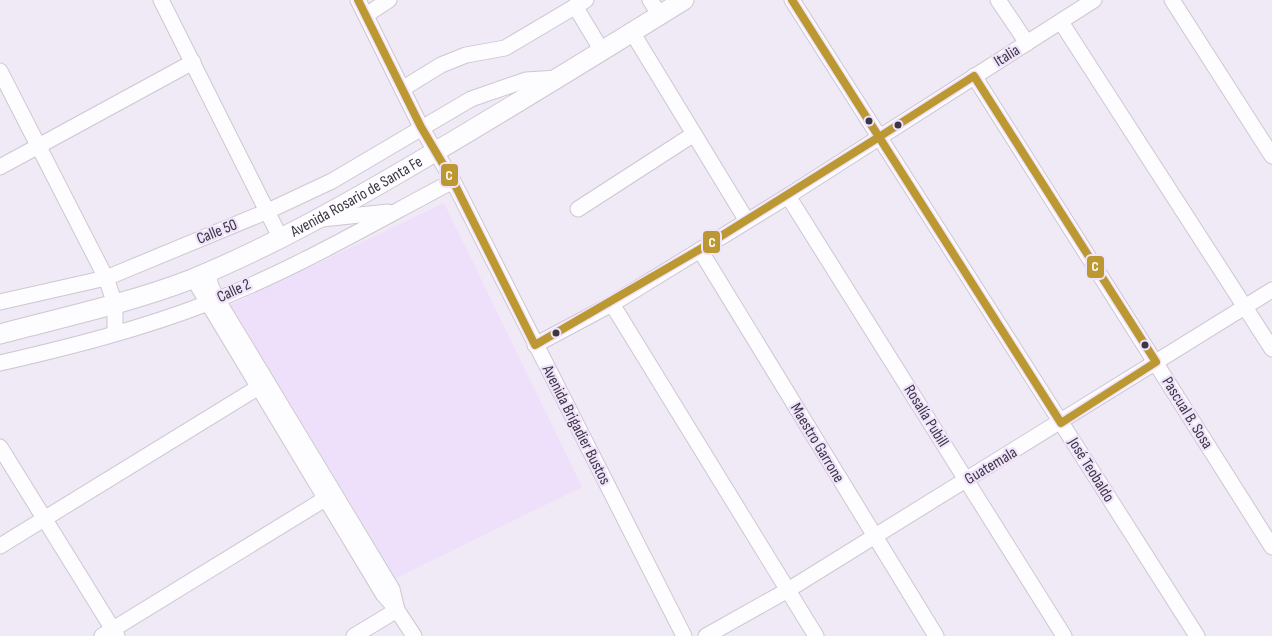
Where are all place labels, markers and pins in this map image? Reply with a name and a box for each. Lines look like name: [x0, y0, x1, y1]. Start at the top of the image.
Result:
unlabelled marker: [864, 116, 874, 126]
unlabelled marker: [893, 120, 903, 130]
unlabelled marker: [551, 328, 561, 338]
unlabelled marker: [1140, 340, 1150, 350]

